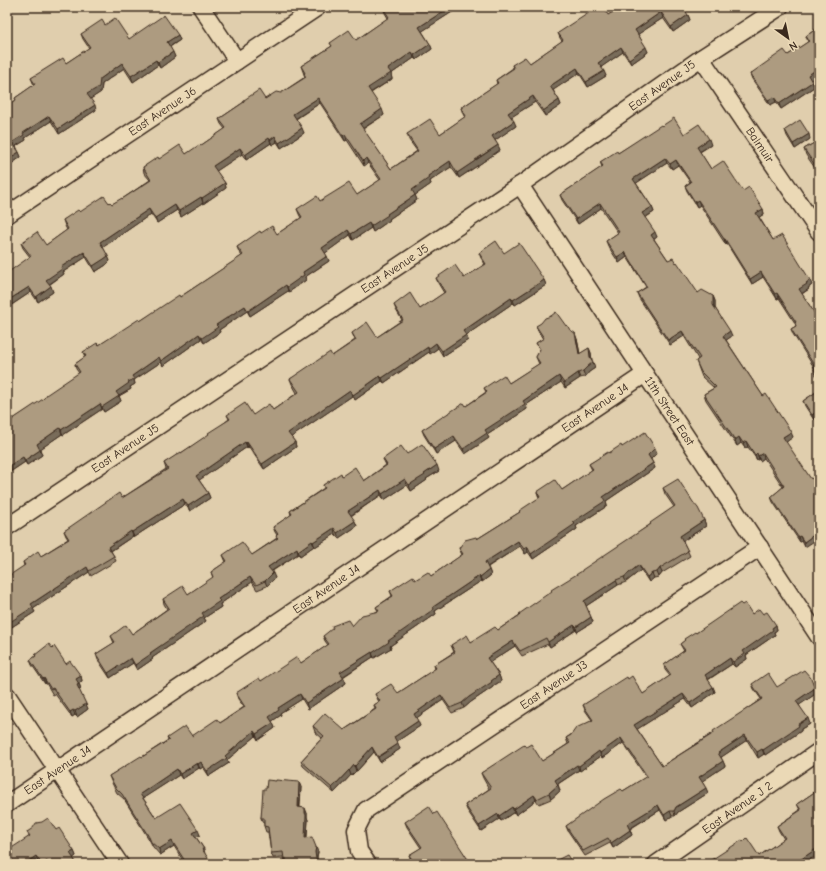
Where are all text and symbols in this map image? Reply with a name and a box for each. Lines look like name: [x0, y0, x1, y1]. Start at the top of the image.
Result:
north arrow: [768, 18, 808, 58]
text: N: [787, 39, 800, 53]
street label: East Avenue J5: [626, 57, 698, 114]
street label: East Avenue J6: [126, 83, 199, 139]
street label: Balmuir: [743, 124, 777, 166]
street label: East Avenue J5: [358, 241, 431, 296]
street label: 11th Street East: [642, 374, 698, 448]
street label: East Avenue J4: [559, 380, 631, 435]
street label: East Avenue J5: [89, 421, 162, 476]
street label: East Avenue J4: [290, 561, 363, 616]
street label: East Avenue J3: [517, 657, 590, 712]
street label: East Avenue J4: [21, 742, 94, 797]
street label: East Avenue J 2: [700, 778, 775, 837]

